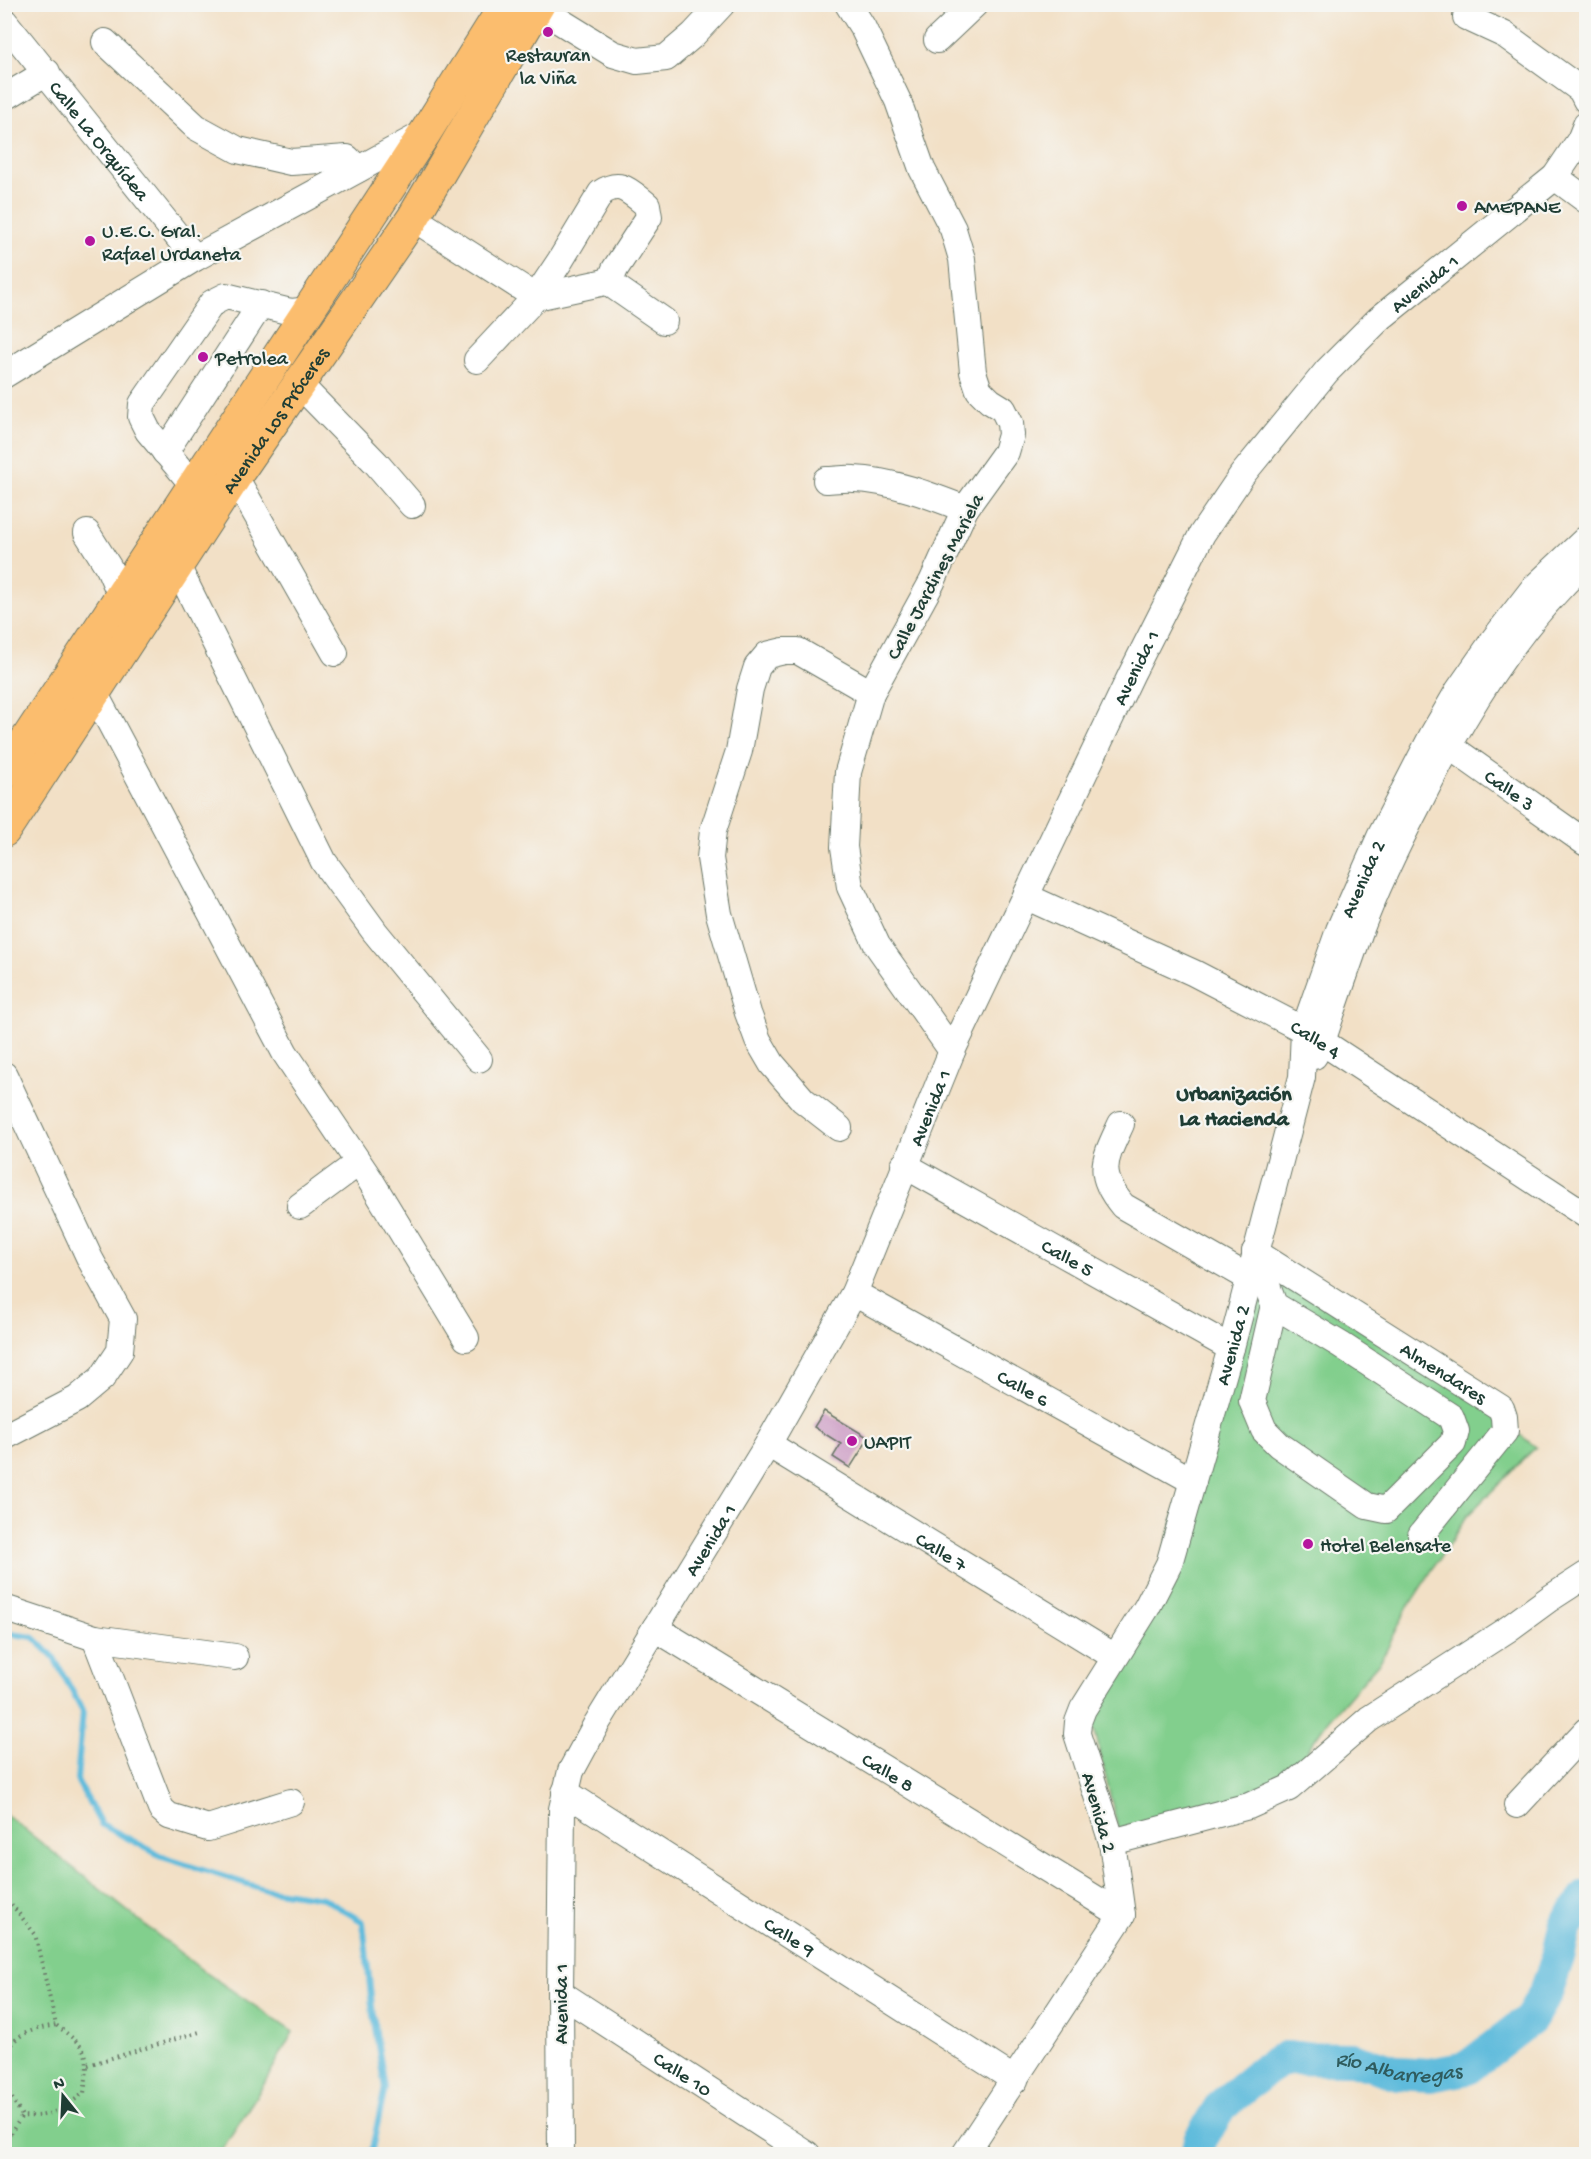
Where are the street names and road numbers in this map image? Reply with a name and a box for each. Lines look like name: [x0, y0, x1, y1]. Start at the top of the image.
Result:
street label: Calle La Orquídea: [42, 78, 153, 207]
street label: Avenida 1: [1388, 251, 1465, 320]
street label: Avenida Los Próceres: [219, 344, 336, 499]
street label: Calle Jardines Mariela: [884, 490, 991, 665]
street label: Avenida 1: [1110, 628, 1166, 710]
street label: Calle 3: [1478, 766, 1538, 818]
street label: Avenida 2: [1338, 837, 1392, 922]
street label: Calle 4: [1286, 1017, 1344, 1066]
street label: Avenida 1: [907, 1067, 958, 1150]
street label: Calle 5: [1036, 1236, 1097, 1284]
street label: Avenida 2: [1213, 1303, 1257, 1388]
street label: Almendares: [1395, 1339, 1490, 1411]
street label: Calle 6: [992, 1367, 1053, 1414]
street label: Avenida 1: [682, 1501, 743, 1582]
street label: Calle 7: [910, 1529, 971, 1579]
street label: Calle 8: [856, 1750, 917, 1799]
street label: Avenida 2: [1074, 1770, 1119, 1856]
street label: Calle 9: [758, 1914, 818, 1964]
street label: Avenida 1: [552, 1964, 575, 2044]
street label: Calle 10: [648, 2049, 715, 2104]

